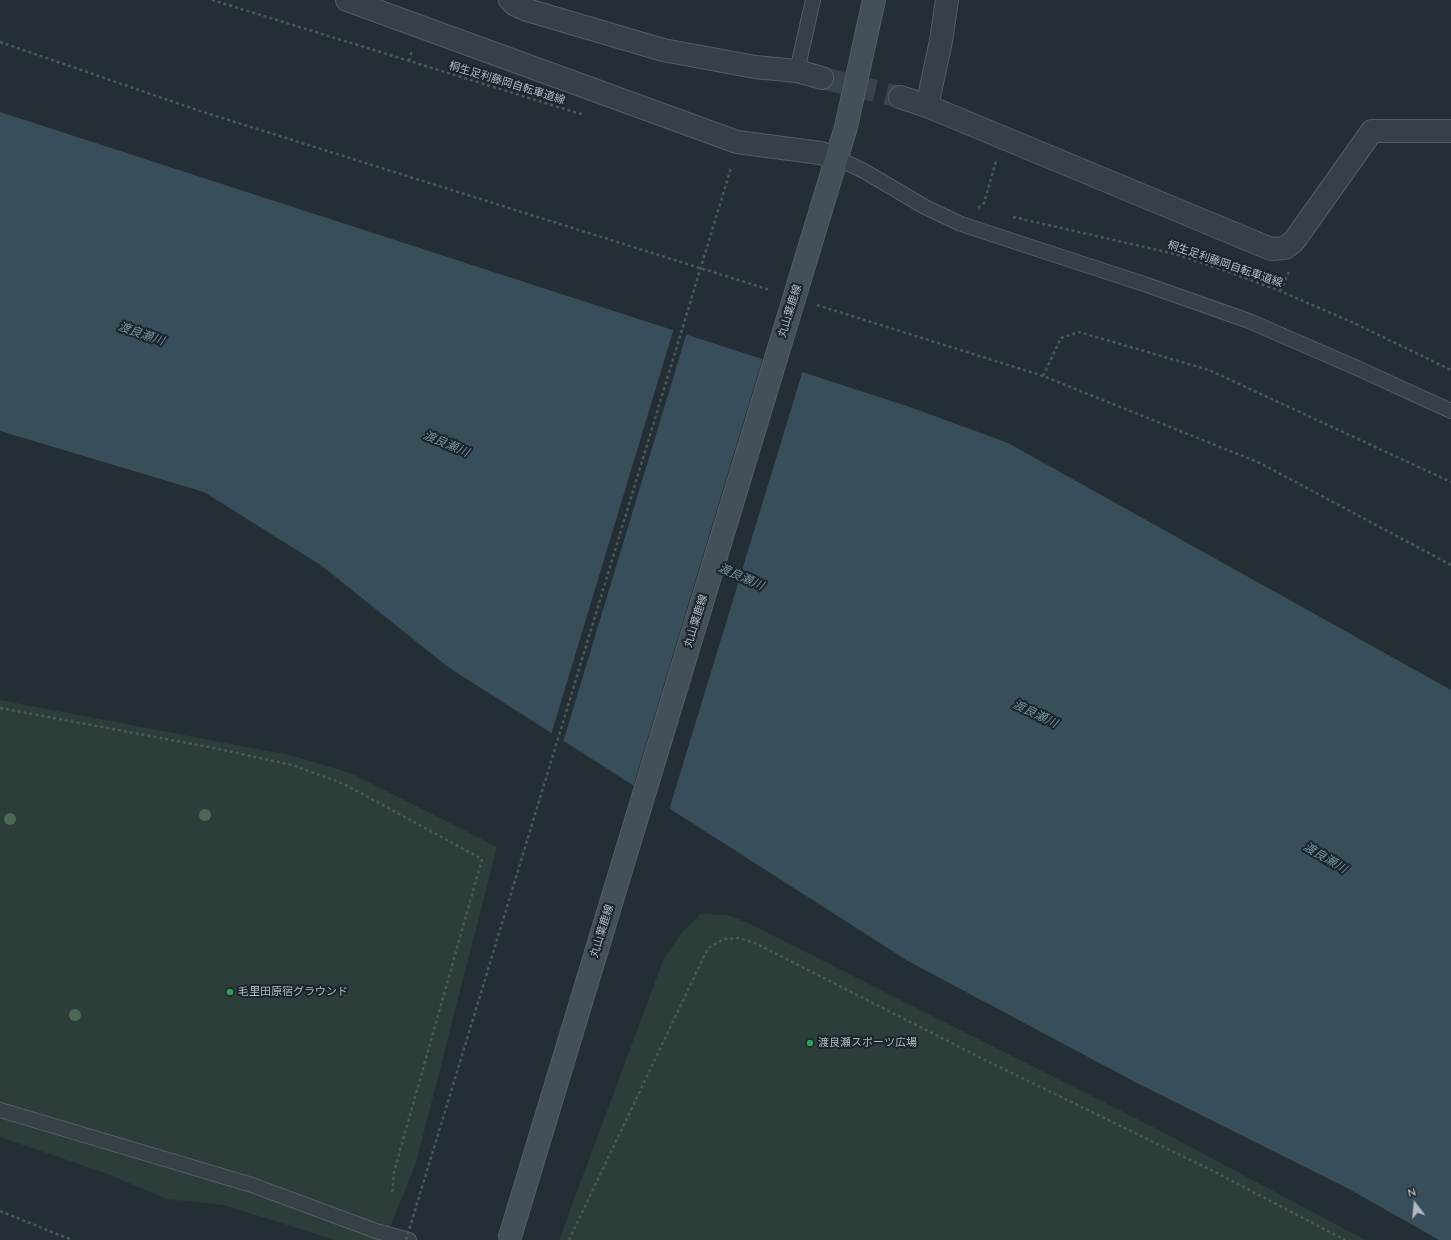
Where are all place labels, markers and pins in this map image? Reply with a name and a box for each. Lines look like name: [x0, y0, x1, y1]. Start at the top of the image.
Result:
place label: 毛里田原宿グラウンド: [238, 985, 348, 999]
marker: 毛里田原宿グラウンド: [225, 987, 235, 997]
place label: 渡良瀬スポーツ広場: [818, 1036, 917, 1050]
marker: 渡良瀬スポーツ広場: [805, 1038, 815, 1048]

